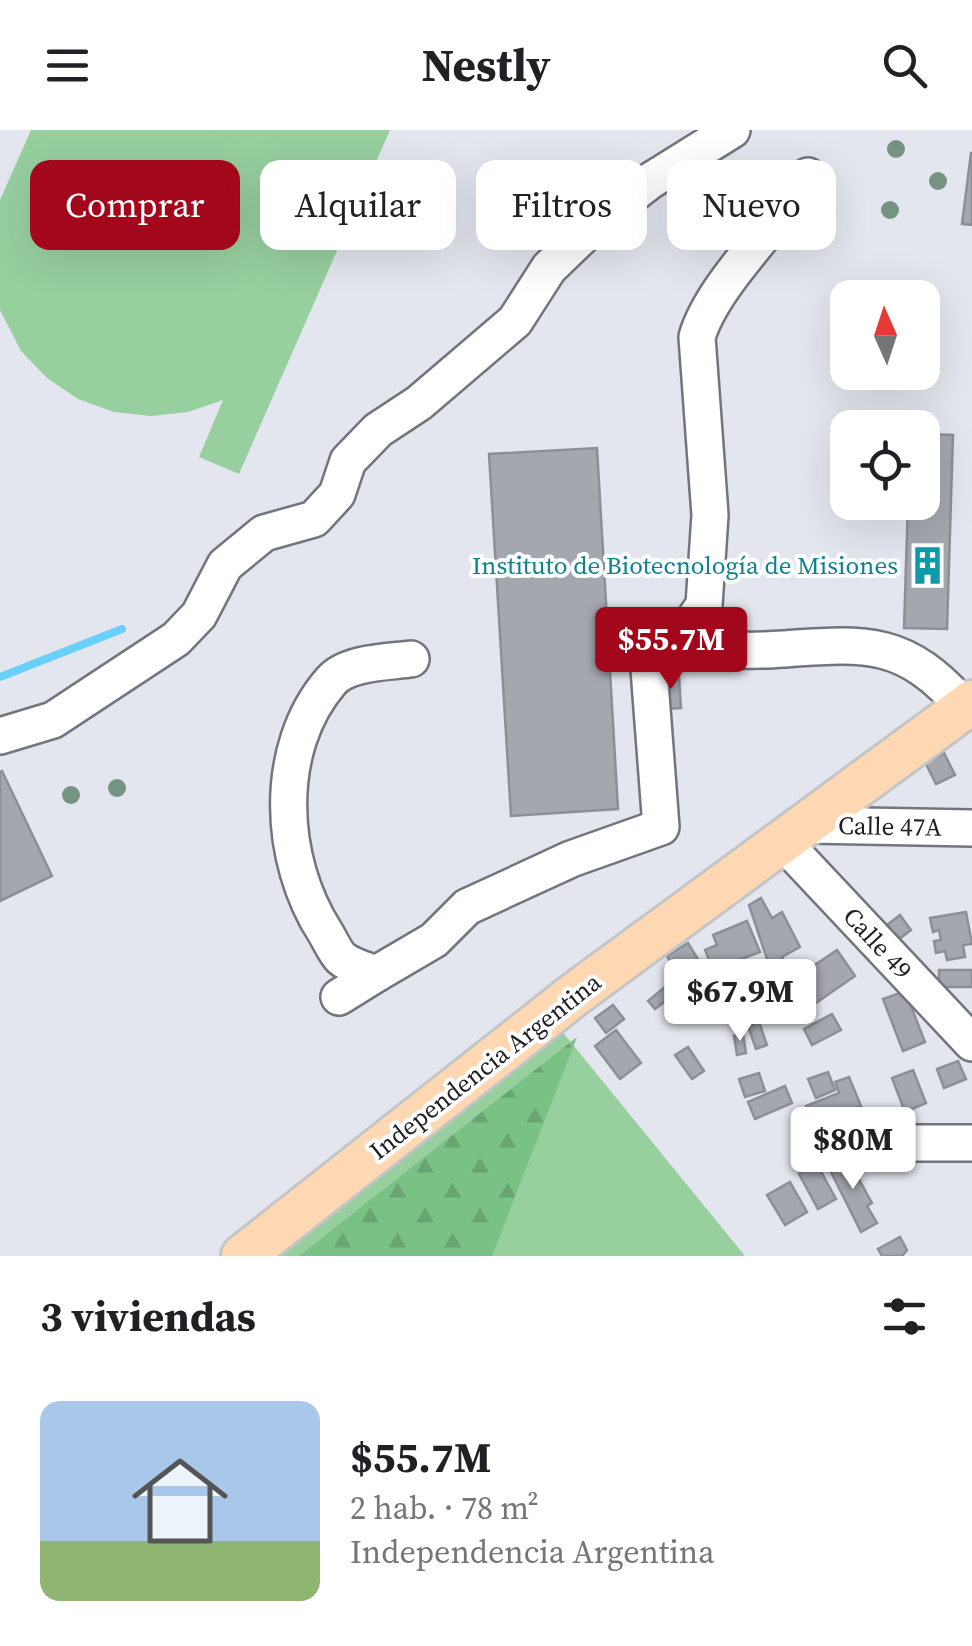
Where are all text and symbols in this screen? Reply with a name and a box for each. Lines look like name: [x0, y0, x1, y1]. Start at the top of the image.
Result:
text: Nestly: [421, 34, 551, 96]
icon: menu: [40, 38, 95, 93]
icon: search: [877, 38, 932, 93]
chip: Comprar: [30, 160, 240, 250]
chip: Alquilar: [260, 160, 456, 250]
chip: Filtros: [476, 160, 647, 250]
chip: Nuevo: [667, 160, 836, 250]
north arrow: [830, 280, 940, 390]
map controls: [830, 280, 940, 520]
button: locate: [830, 410, 940, 520]
building icon: Instituto de Biotecnología de Misiones: [907, 544, 949, 586]
place label: Instituto de Biotecnología de Misiones: [472, 548, 898, 582]
pin: $55.7M: [590, 607, 752, 692]
text: $55.7M: [617, 617, 725, 661]
street label: Calle 47A: [838, 808, 942, 844]
street label: Calle 49: [836, 900, 920, 986]
pin: $67.9M: [659, 959, 821, 1044]
street label: Independencia Argentina: [362, 965, 608, 1167]
text: $67.9M: [686, 969, 794, 1013]
pin: $80M: [794, 1107, 912, 1192]
text: $80M: [813, 1117, 893, 1161]
text: 3 viviendas: [40, 1287, 256, 1345]
icon: filters: [877, 1289, 932, 1344]
text: $55.7M: [350, 1428, 491, 1486]
icon: home: [120, 1441, 240, 1561]
text: 2 hab. · 78 m²: [350, 1486, 539, 1530]
text: Independencia Argentina: [350, 1530, 714, 1574]

